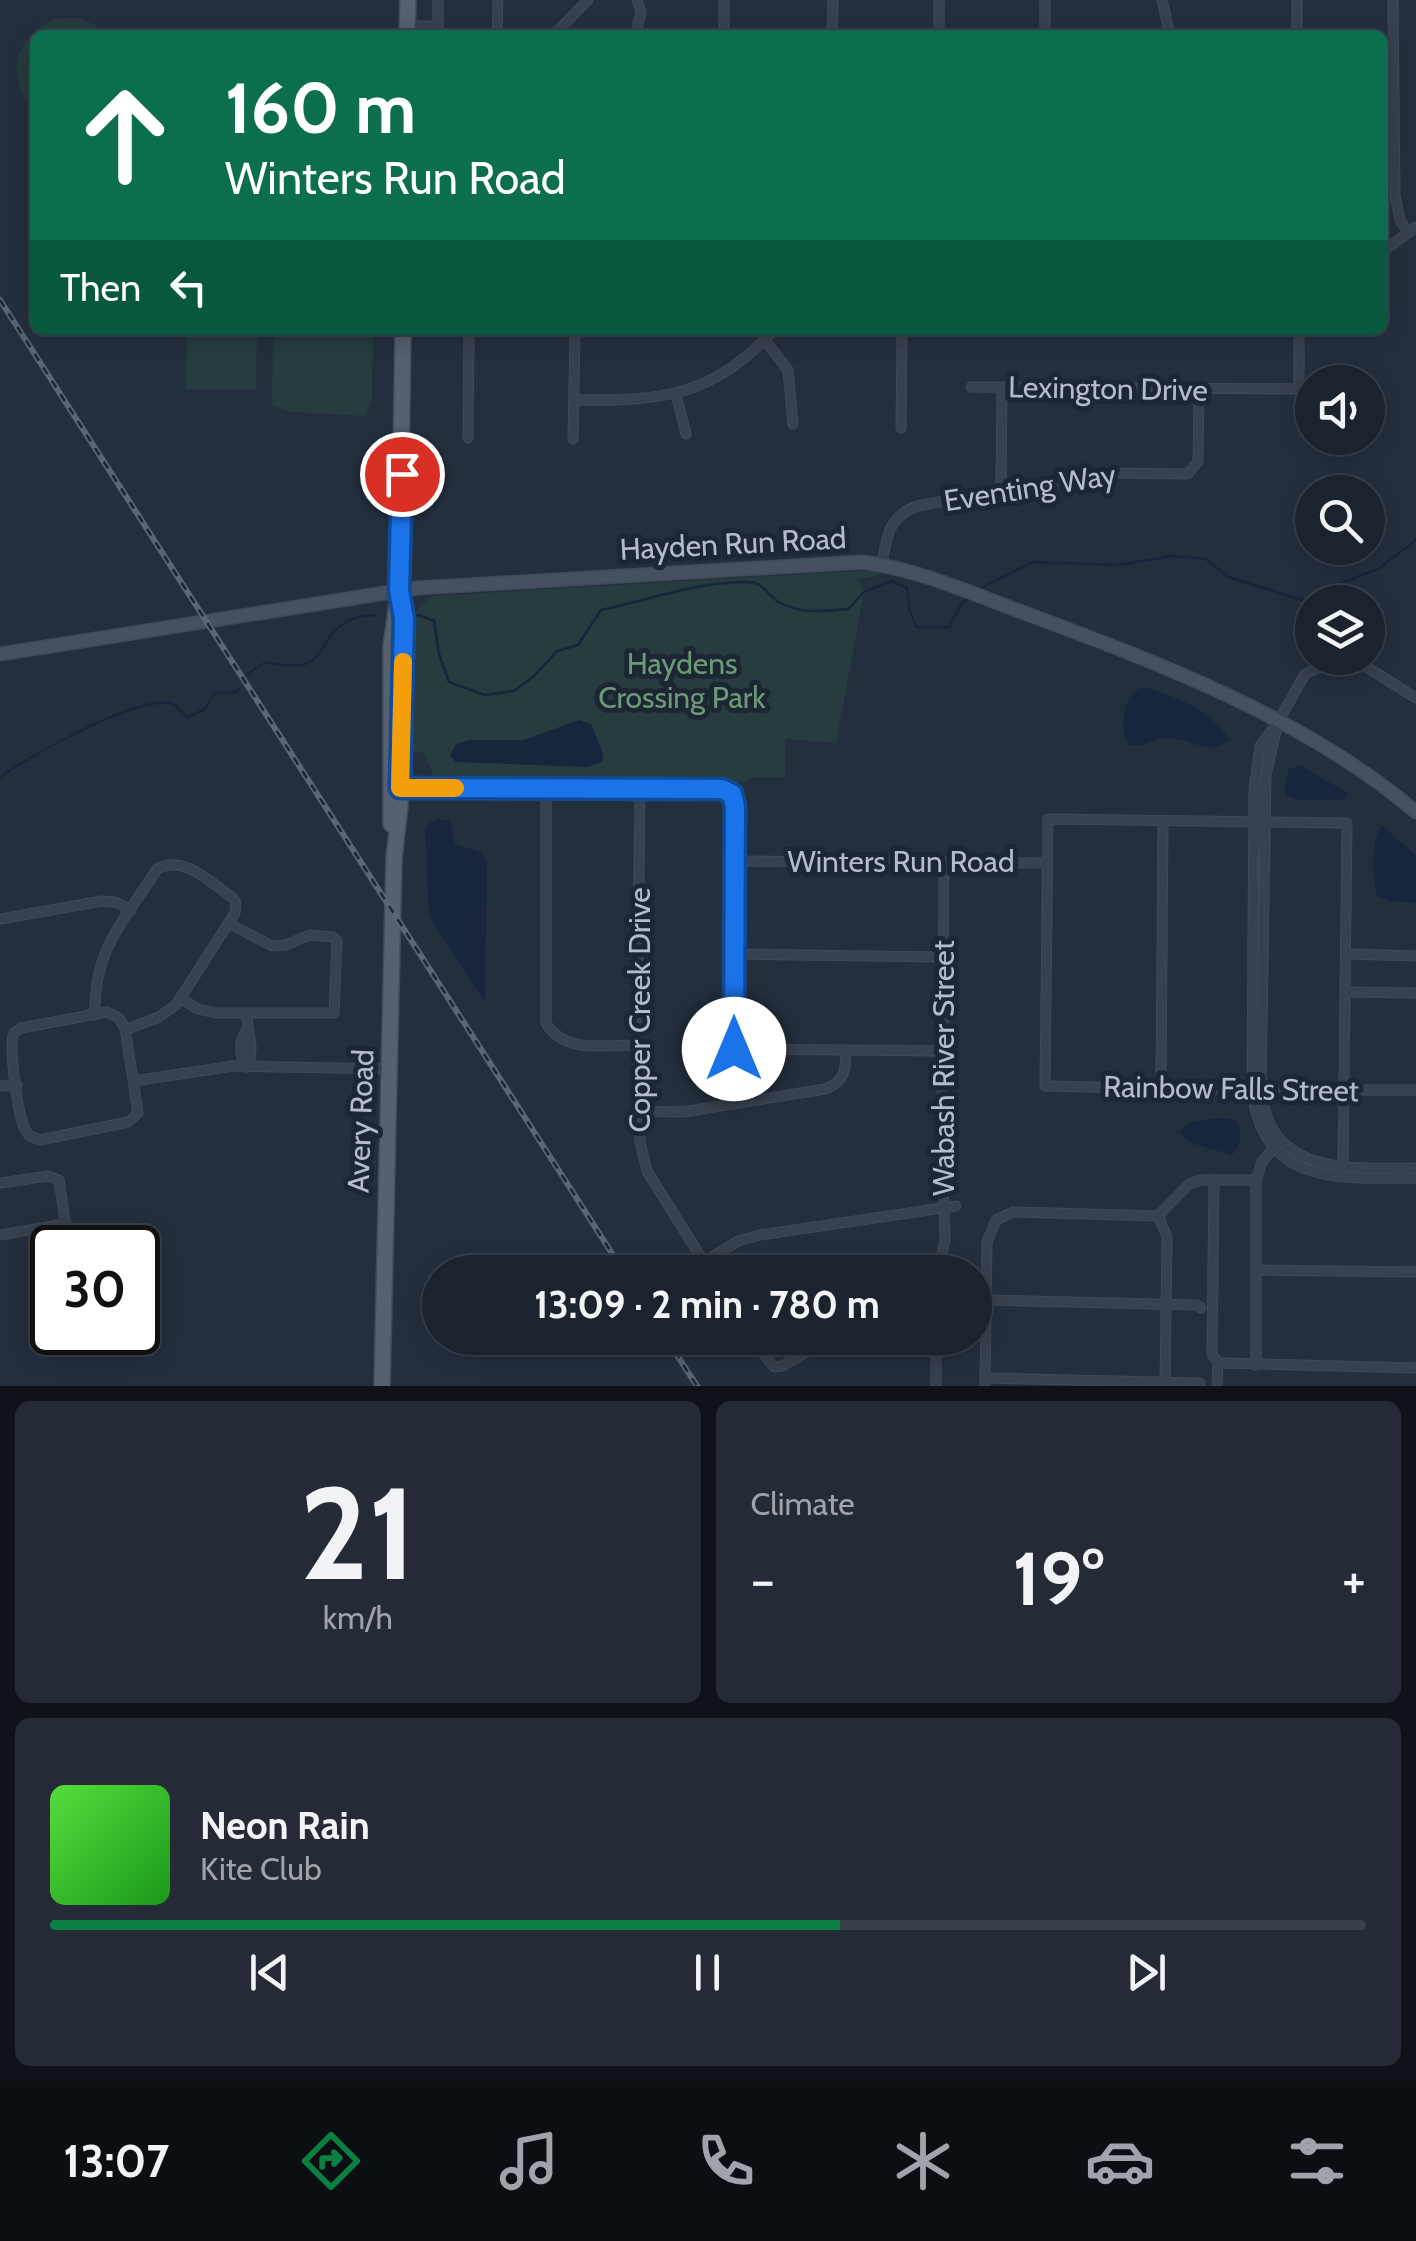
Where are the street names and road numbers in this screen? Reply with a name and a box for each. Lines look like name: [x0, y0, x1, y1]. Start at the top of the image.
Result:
street label: Lexington Drive: [1008, 368, 1208, 409]
street label: Eventing Way: [941, 456, 1119, 519]
street label: Hayden Run Road: [619, 519, 847, 568]
street label: Winters Run Road: [787, 843, 1015, 880]
street label: Copper Creek Drive: [621, 887, 658, 1133]
street label: Wabash River Street: [925, 940, 962, 1196]
street label: Avery Road: [340, 1049, 381, 1193]
street label: Rainbow Falls Street: [1103, 1068, 1359, 1109]

